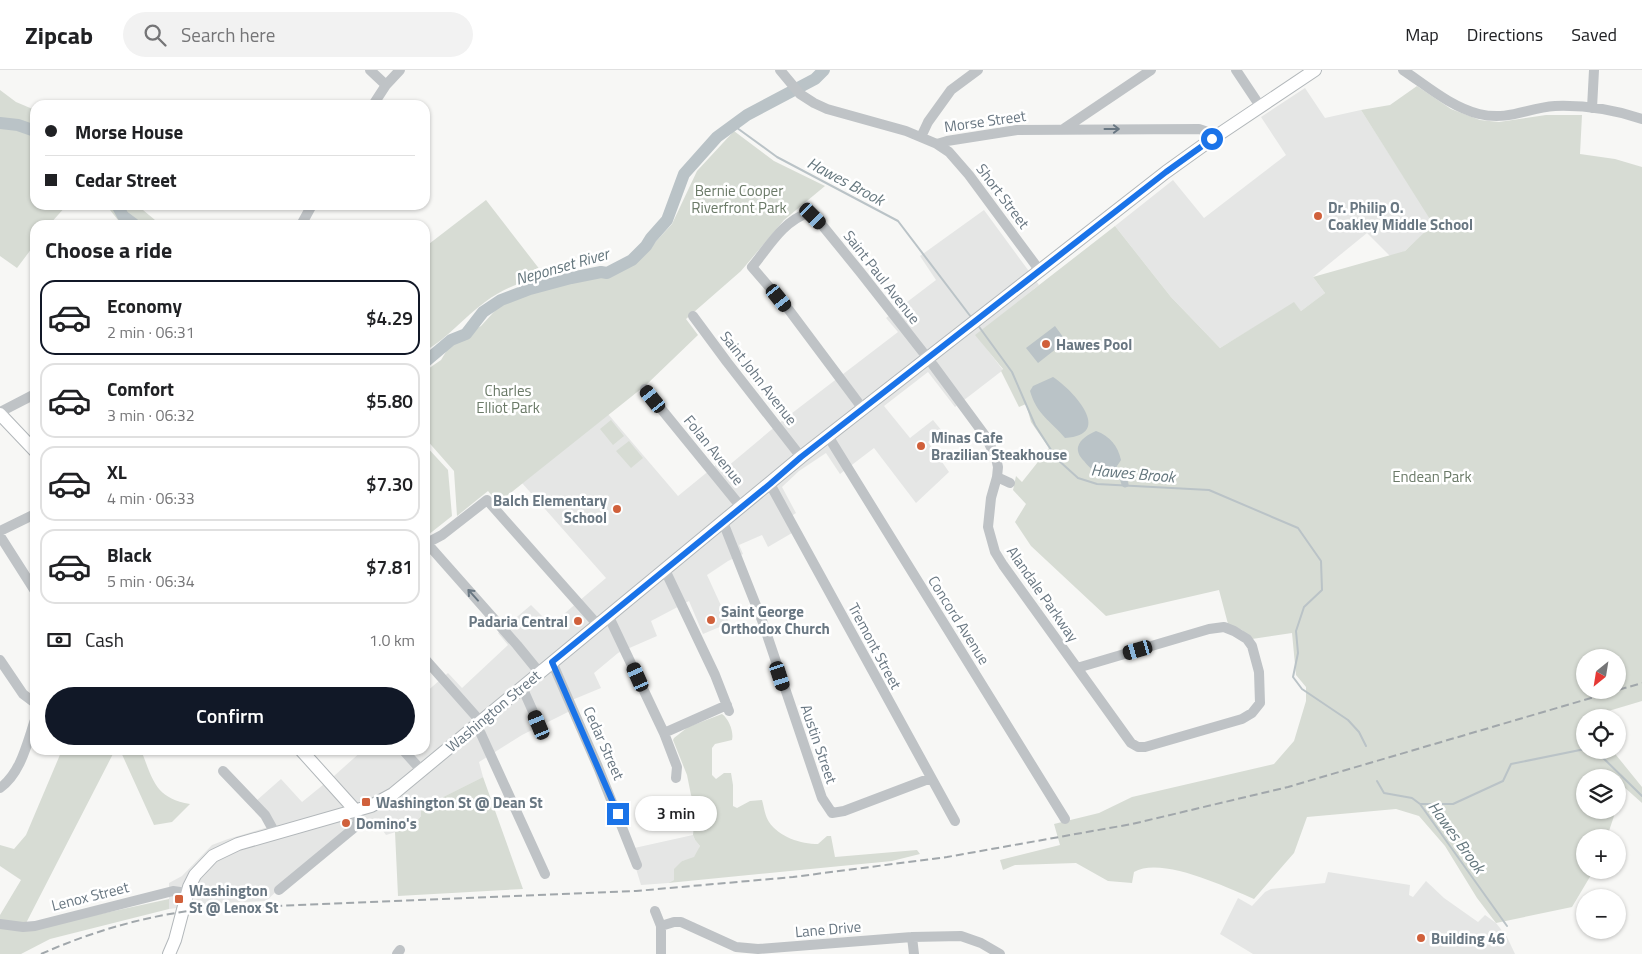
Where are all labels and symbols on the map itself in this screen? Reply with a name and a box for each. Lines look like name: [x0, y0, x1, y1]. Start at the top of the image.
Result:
street label: Morse Street: [943, 104, 1028, 138]
one-way arrow: [1104, 124, 1120, 134]
route start: [1201, 128, 1223, 150]
water label: Hawes Brook: [803, 151, 890, 212]
street label: Short Street: [971, 159, 1036, 234]
park label: Bernie Cooper Riverfront Park: [691, 179, 787, 219]
place label: Dr. Philip O. Coakley Middle School: [1328, 196, 1473, 236]
car: [797, 200, 828, 232]
marker: Dr. Philip O. Coakley Middle School: [1312, 210, 1324, 222]
street label: Saint Paul Avenue: [838, 225, 926, 329]
water label: Neponset River: [513, 241, 613, 291]
car: [763, 282, 794, 314]
street label: Saint John Avenue: [715, 326, 803, 430]
place label: Hawes Pool: [1056, 333, 1132, 356]
marker: Hawes Pool: [1040, 338, 1052, 350]
park label: Charles Elliot Park: [476, 379, 540, 419]
car: [637, 383, 668, 415]
street label: Folan Avenue: [678, 410, 750, 490]
place label: Minas Cafe Brazilian Steakhouse: [931, 426, 1067, 466]
marker: Minas Cafe Brazilian Steakhouse: [915, 440, 927, 452]
water label: Hawes Brook: [1090, 457, 1178, 489]
park label: Endean Park: [1392, 465, 1472, 488]
place label: Balch Elementary School: [493, 489, 607, 529]
marker: Balch Elementary School: [611, 503, 623, 515]
street label: Alandale Parkway: [1001, 541, 1085, 647]
street label: Concord Avenue: [922, 571, 996, 669]
one-way arrow: [467, 589, 479, 602]
street label: Tremont Street: [843, 599, 908, 694]
place label: Saint George Orthodox Church: [721, 600, 830, 640]
place label: Padaria Central: [469, 610, 568, 633]
marker: Saint George Orthodox Church: [705, 614, 717, 626]
marker: Padaria Central: [572, 615, 584, 627]
car: [1121, 639, 1154, 661]
north arrow: [1576, 649, 1626, 699]
car: [768, 659, 791, 693]
car: [625, 660, 650, 694]
street label: Washington Street: [440, 664, 546, 758]
street label: Austin Street: [795, 701, 844, 787]
street label: Cedar Street: [578, 703, 631, 784]
car: [526, 708, 551, 742]
place label: Washington St @ Dean St: [376, 791, 543, 814]
marker: Washington St @ Dean St: [360, 796, 372, 808]
callout: 3 min: [636, 796, 718, 832]
water label: Hawes Brook: [1423, 796, 1493, 880]
route end: [607, 803, 629, 825]
place label: Domino's: [356, 812, 417, 835]
marker: Domino's: [340, 817, 352, 829]
street label: Lenox Street: [49, 875, 132, 917]
place label: Washington St @ Lenox St: [189, 879, 279, 919]
marker: Washington St @ Lenox St: [173, 893, 185, 905]
street label: Lane Drive: [794, 915, 862, 943]
place label: Building 46: [1431, 927, 1505, 950]
marker: Building 46: [1415, 932, 1427, 944]

